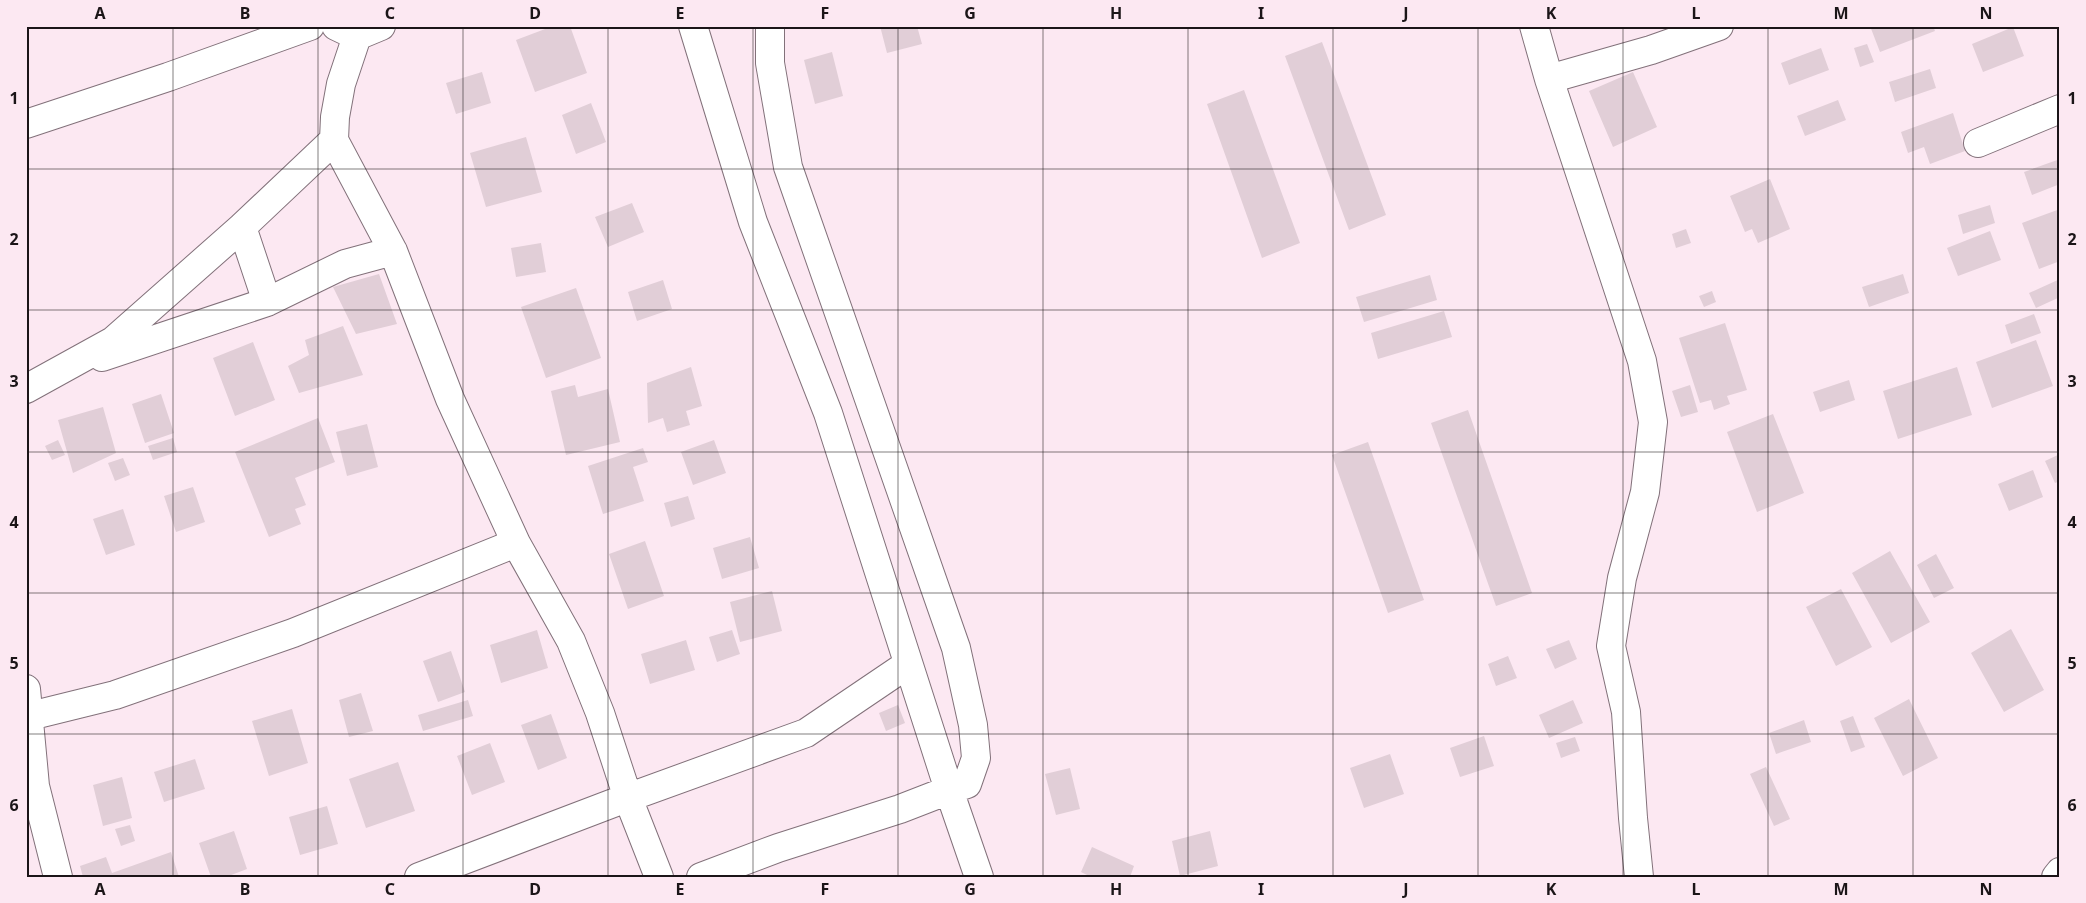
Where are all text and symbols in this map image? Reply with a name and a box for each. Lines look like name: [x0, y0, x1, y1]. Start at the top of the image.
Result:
text: A: [94, 2, 106, 24]
text: B: [240, 2, 250, 24]
text: C: [385, 2, 395, 24]
text: D: [529, 2, 541, 24]
text: E: [676, 2, 685, 24]
text: F: [821, 2, 829, 24]
text: G: [964, 2, 976, 24]
text: H: [1110, 2, 1122, 24]
text: I: [1258, 2, 1264, 24]
text: J: [1401, 2, 1409, 24]
text: K: [1546, 2, 1557, 24]
text: L: [1692, 2, 1701, 24]
text: M: [1833, 2, 1849, 24]
text: N: [1979, 2, 1993, 24]
text: 1: [9, 87, 19, 109]
text: 1: [2067, 87, 2077, 109]
text: 2: [9, 228, 19, 250]
text: 2: [2067, 228, 2077, 250]
text: 3: [9, 370, 19, 392]
text: 3: [2067, 370, 2077, 392]
text: 4: [9, 511, 19, 533]
text: 4: [2067, 511, 2077, 533]
text: 5: [9, 652, 19, 674]
text: 5: [2067, 652, 2077, 674]
text: 6: [9, 794, 19, 816]
text: 6: [2067, 794, 2077, 816]
text: A: [94, 878, 106, 900]
text: B: [240, 878, 250, 900]
text: C: [385, 878, 395, 900]
text: D: [529, 878, 541, 900]
text: E: [676, 878, 685, 900]
text: F: [821, 878, 829, 900]
text: G: [964, 878, 976, 900]
text: H: [1110, 878, 1122, 900]
text: I: [1258, 878, 1264, 900]
text: J: [1401, 878, 1409, 900]
text: K: [1546, 878, 1557, 900]
text: L: [1692, 878, 1701, 900]
text: M: [1833, 878, 1849, 900]
text: N: [1979, 878, 1993, 900]

